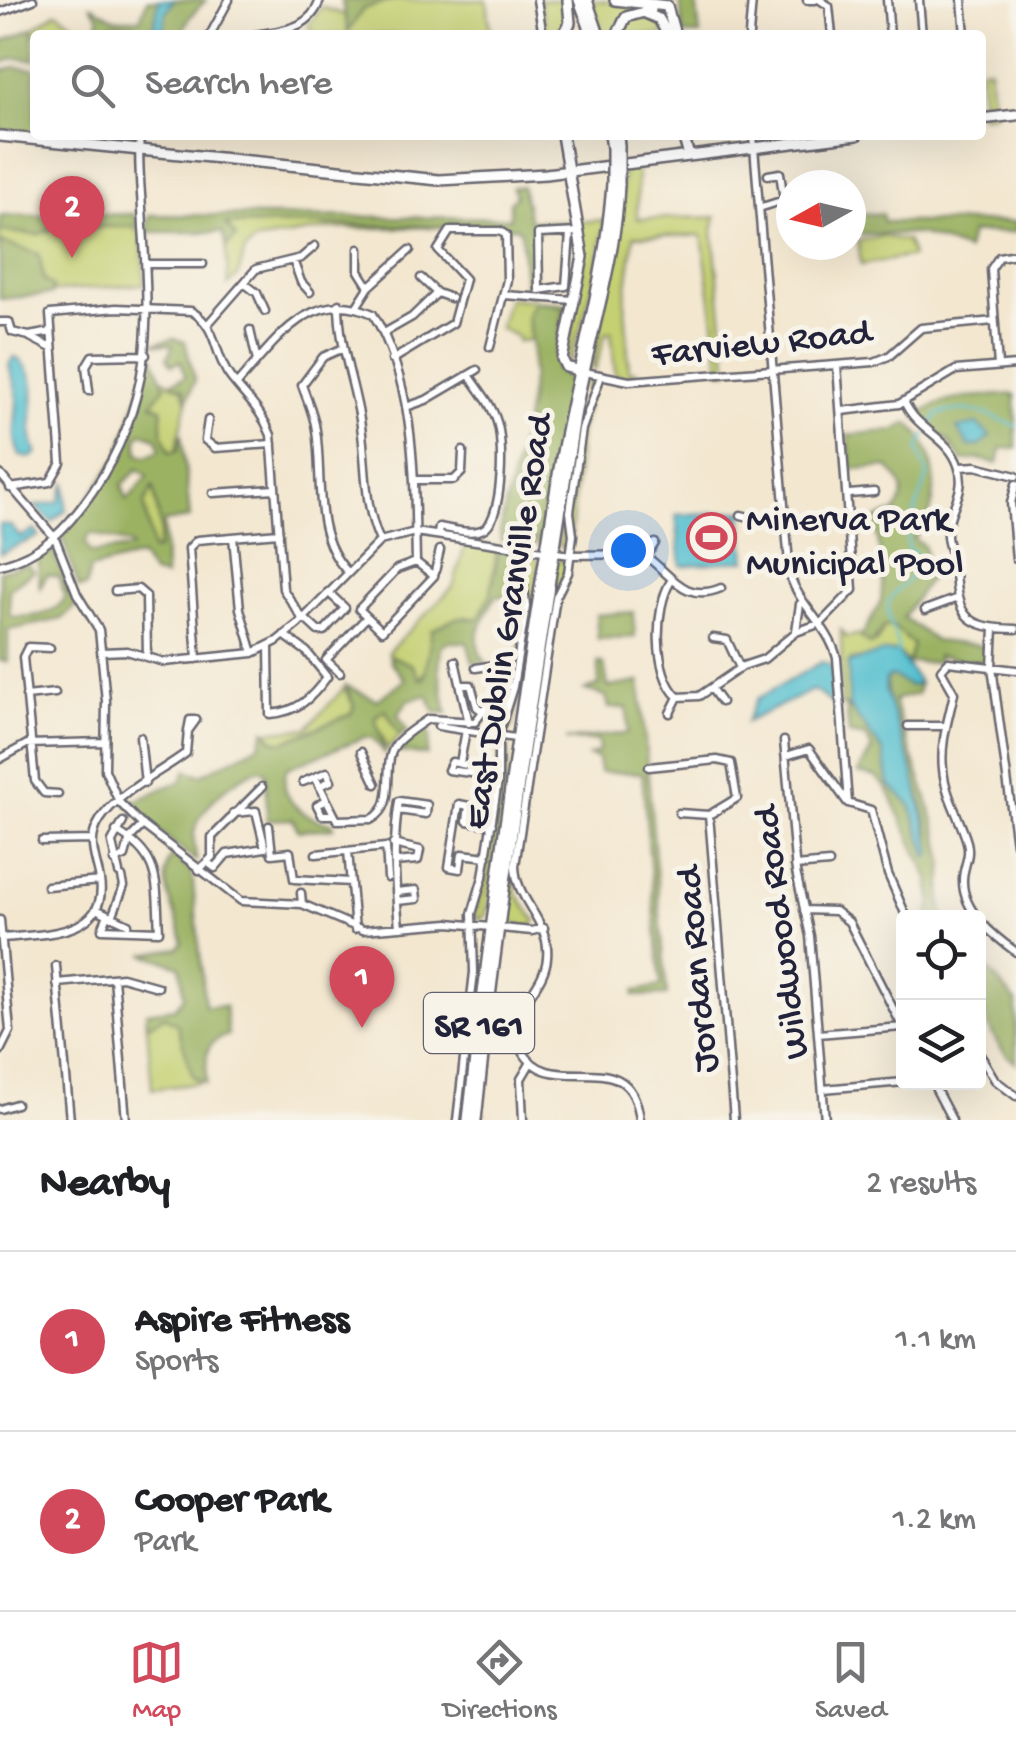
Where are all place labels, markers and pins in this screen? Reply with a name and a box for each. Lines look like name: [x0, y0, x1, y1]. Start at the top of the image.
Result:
pin: 2: [40, 176, 104, 258]
place label: Minerva Park Municipal Pool: [746, 500, 964, 588]
sports icon: Minerva Park Municipal Pool: [685, 512, 737, 564]
pin: 1: [330, 946, 394, 1028]

